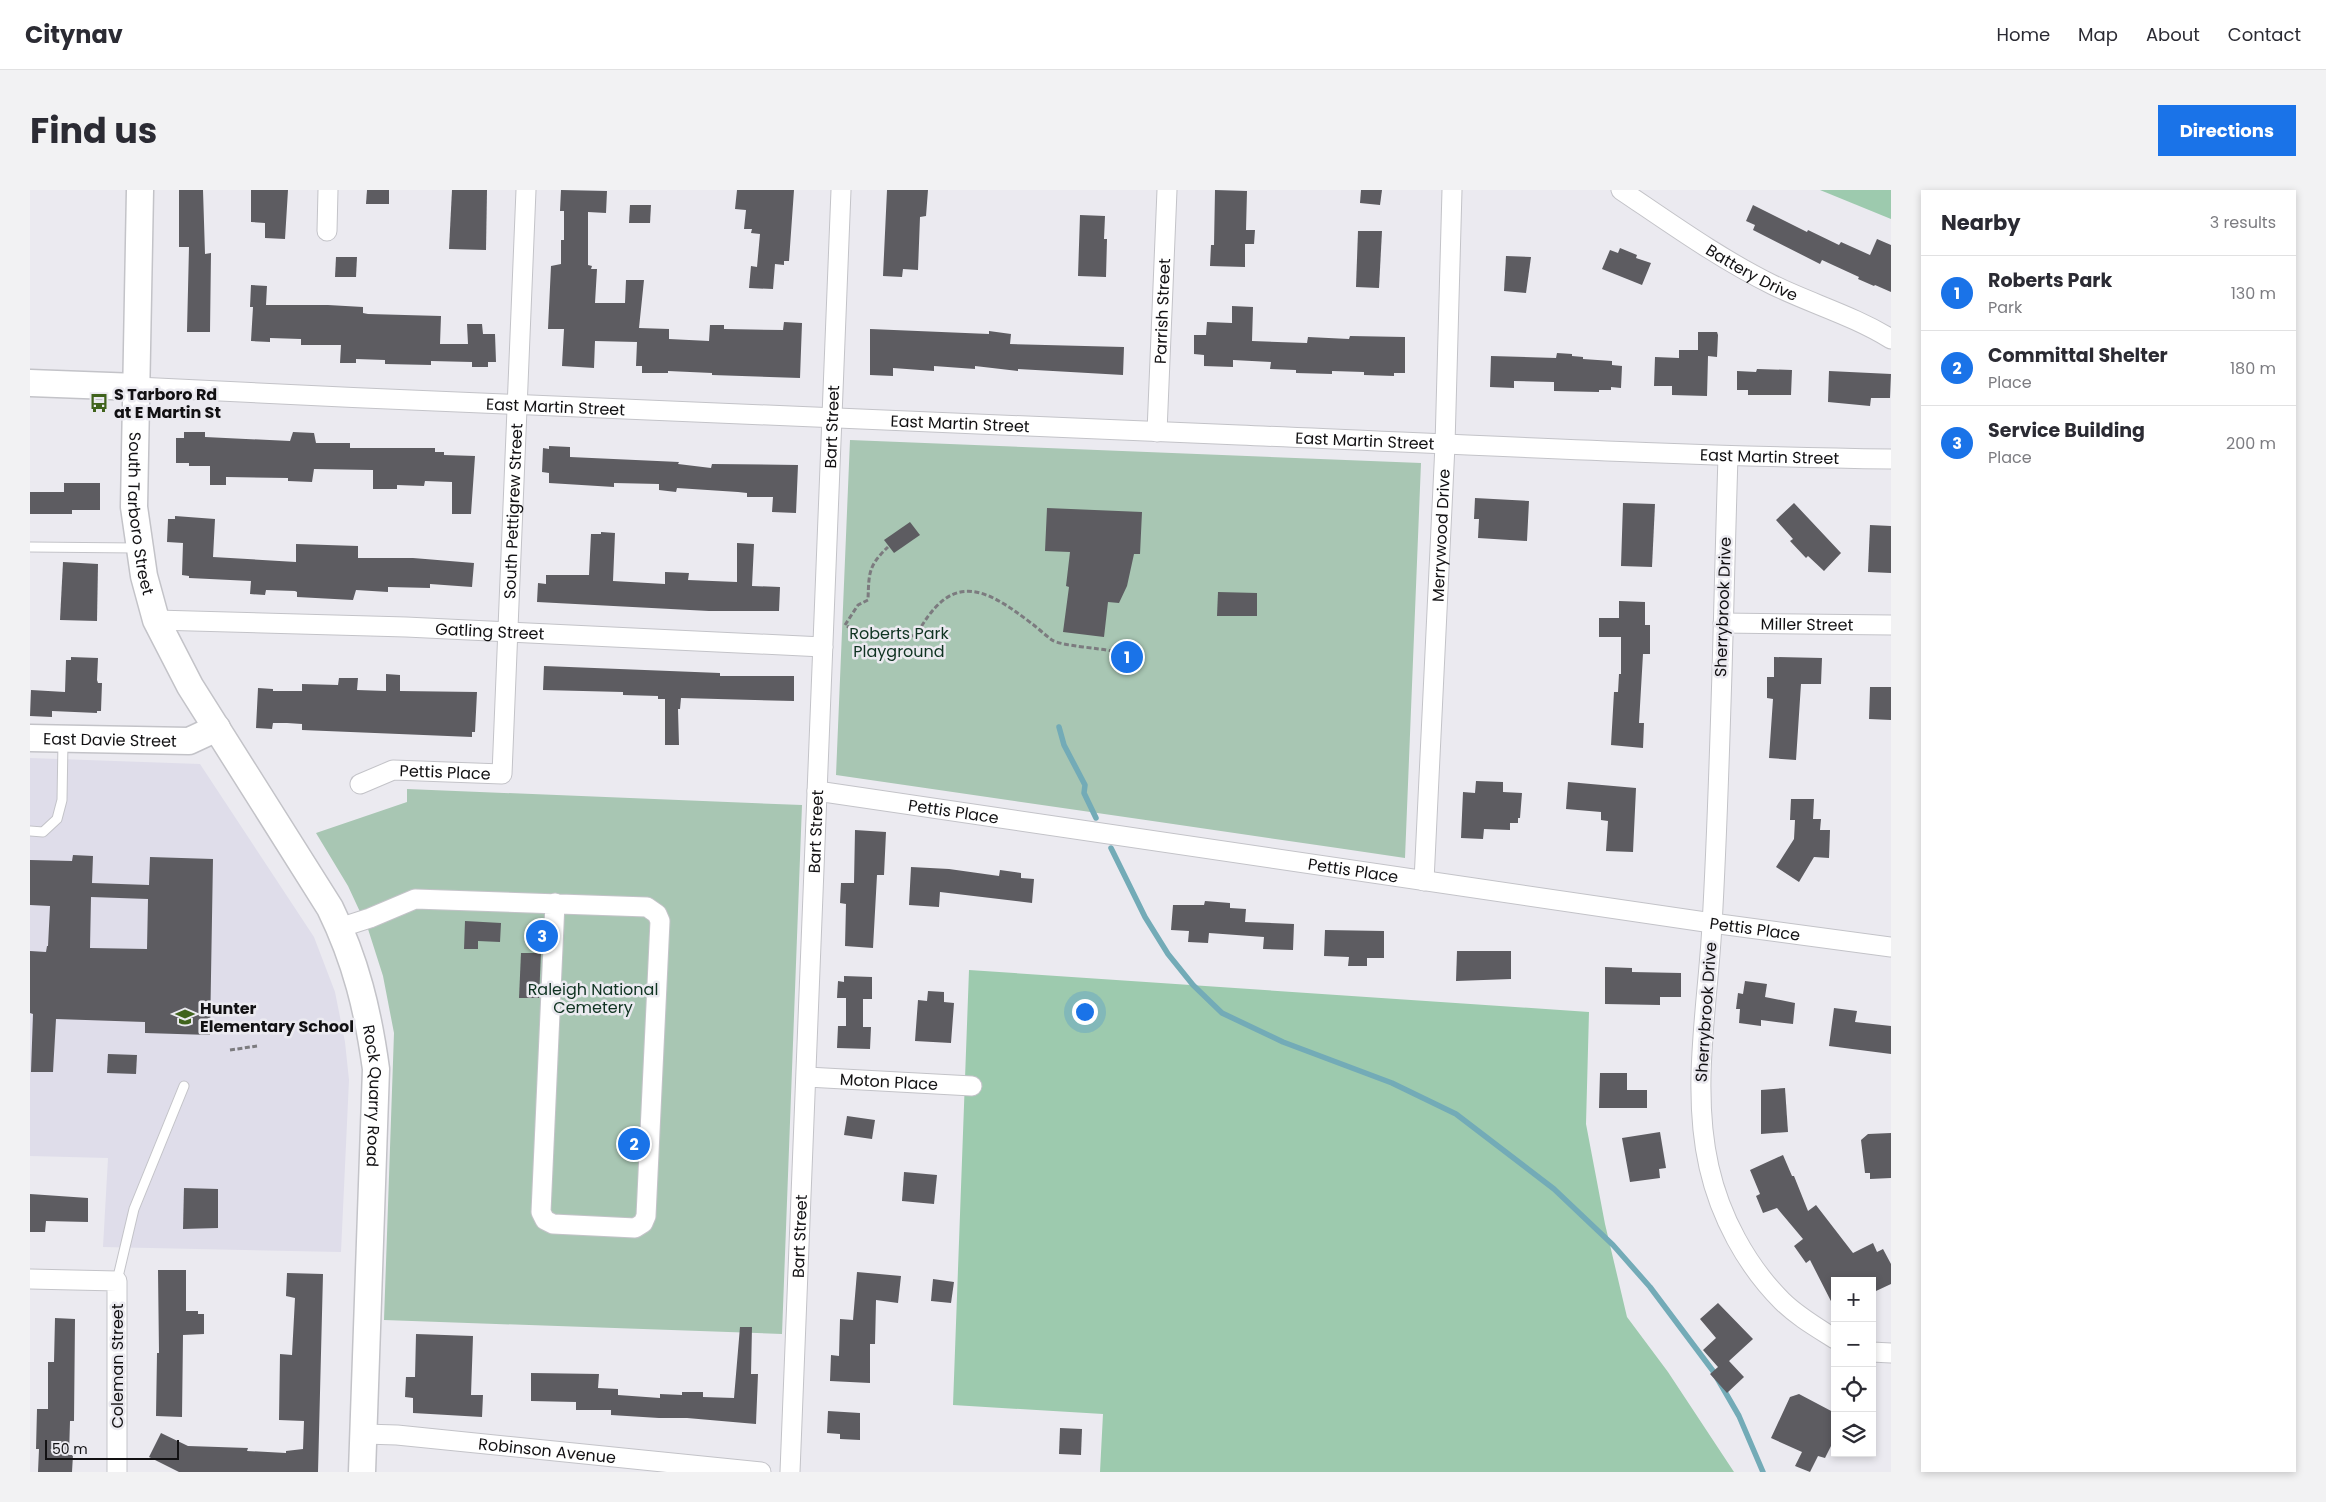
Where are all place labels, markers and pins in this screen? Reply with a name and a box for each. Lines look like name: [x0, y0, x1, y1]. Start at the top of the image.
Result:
place label: S Tarboro Rd at E Martin St: [114, 383, 221, 424]
bus stop icon: S Tarboro Rd at E Martin St: [88, 392, 110, 414]
pin: 1: [1111, 638, 1143, 676]
pin: 3: [526, 917, 558, 955]
place label: Hunter Elementary School: [200, 997, 354, 1038]
school or university icon: Hunter Elementary School: [174, 1006, 196, 1028]
pin: 2: [618, 1125, 650, 1163]

